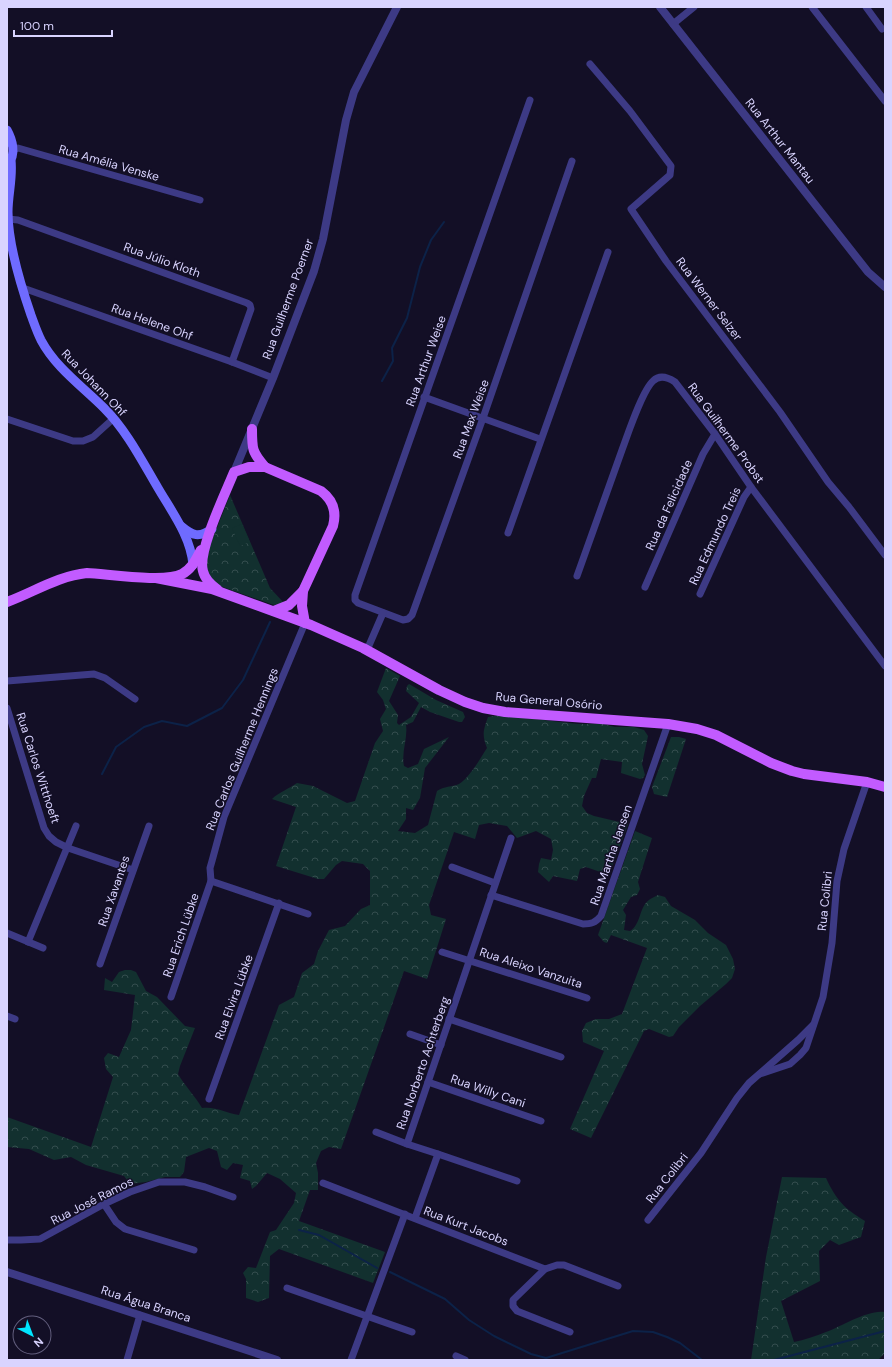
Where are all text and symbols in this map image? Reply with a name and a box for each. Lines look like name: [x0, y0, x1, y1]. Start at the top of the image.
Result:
scale bar: [14, 12, 112, 38]
text: 100 m: [20, 18, 54, 34]
street label: Rua Arthur Mantau: [742, 95, 818, 187]
street label: Rua Amélia Venske: [57, 141, 161, 185]
street label: Rua Guilherme Poerner: [259, 236, 317, 362]
street label: Rua Júlio Kloth: [121, 239, 203, 281]
street label: Rua Werner Selzer: [672, 254, 746, 344]
street label: Rua Helene Ohf: [109, 300, 195, 344]
street label: Rua Arthur Weise: [402, 313, 450, 409]
street label: Rua Johann Ohf: [58, 346, 130, 420]
street label: Rua Max Weise: [449, 377, 493, 461]
street label: Rua Guilherme Probst: [684, 380, 768, 487]
street label: Rua da Felicidade: [642, 457, 696, 553]
street label: Rua Edmundo Treis: [685, 484, 745, 588]
street label: Rua Carlos Guilherme Hennings: [202, 665, 282, 833]
street label: Rua General Osório: [495, 688, 603, 714]
street label: Rua Carlos Witthoeft: [12, 710, 64, 826]
street label: Rua Martha Jansen: [586, 803, 636, 907]
street label: Rua Xavantes: [94, 853, 134, 929]
street label: Rua Colibri: [814, 870, 836, 932]
street label: Rua Erich Lübke: [159, 891, 203, 979]
street label: Rua Aleixo Vanzuita: [477, 944, 585, 992]
street label: Rua Elvira Lübke: [211, 952, 257, 1042]
street label: Rua Norberto Achterberg: [393, 994, 453, 1132]
street label: Rua Willy Cani: [448, 1071, 528, 1111]
street label: Rua Colibri: [642, 1149, 692, 1207]
street label: Rua José Ramos: [48, 1173, 136, 1229]
street label: Rua Kurt Jacobs: [421, 1202, 511, 1250]
street label: Rua Água Branca: [99, 1282, 193, 1326]
north arrow: [12, 1315, 52, 1355]
text: N: [31, 1335, 46, 1350]

